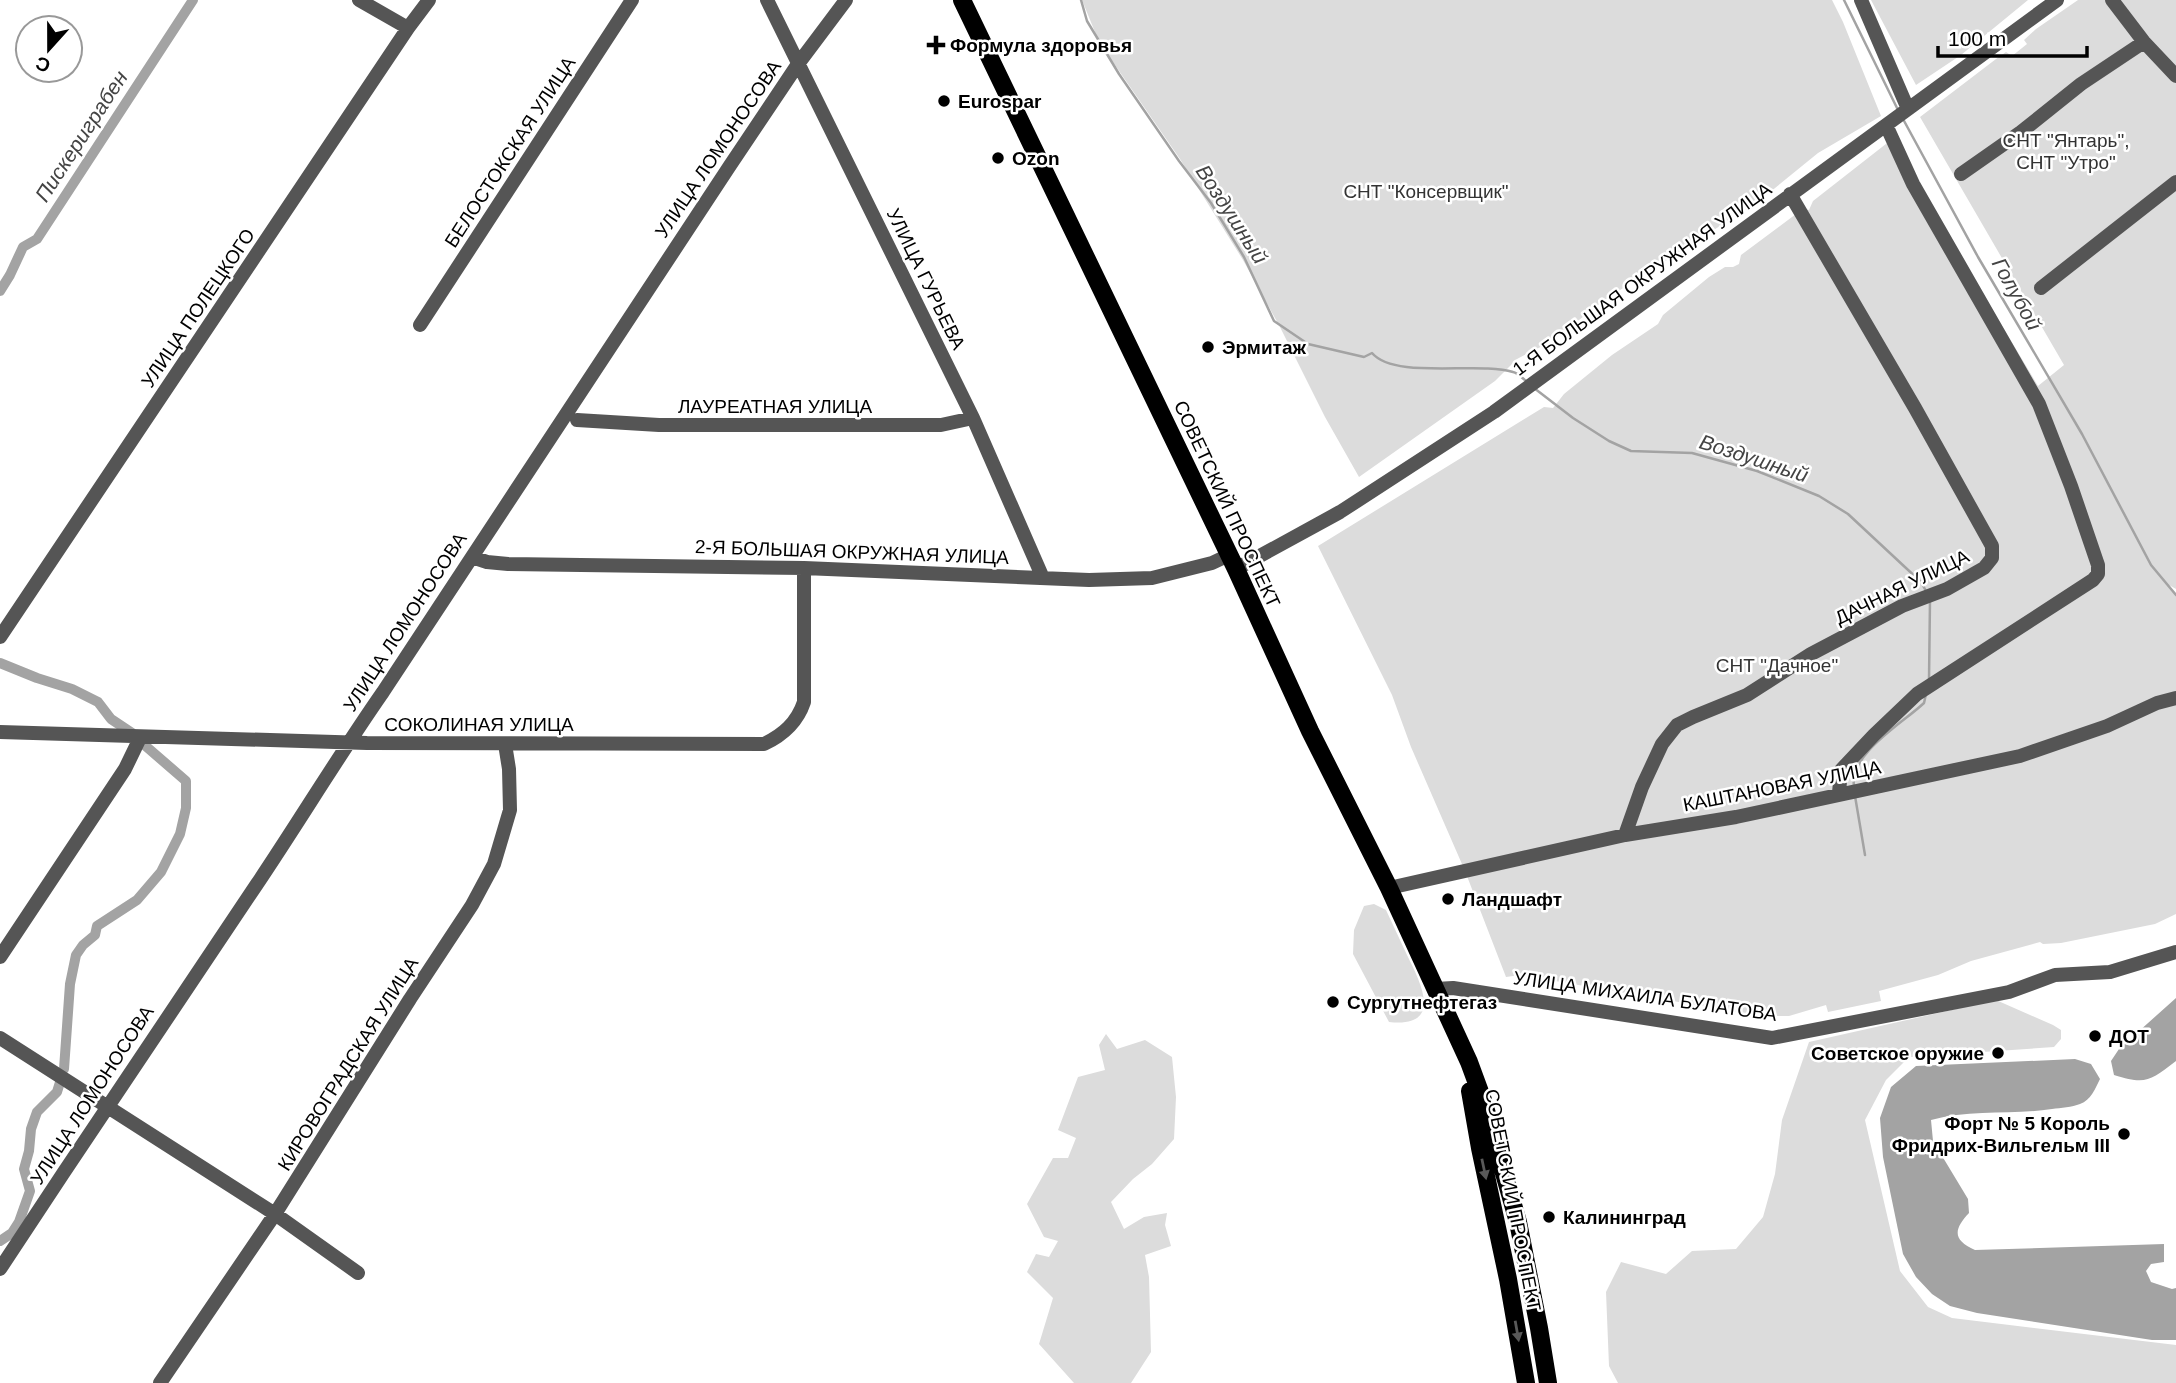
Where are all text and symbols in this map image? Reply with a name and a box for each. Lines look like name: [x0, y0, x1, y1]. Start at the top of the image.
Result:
north arrow: [14, 14, 84, 84]
scale bar: [1938, 14, 2087, 58]
text: 100 m: [1948, 27, 2006, 50]
place label: Формула здоровья: [950, 35, 1132, 56]
marker: Формула здоровья: [928, 37, 944, 53]
text: С: [33, 52, 53, 77]
street label: БЕЛОСТОКСКАЯ УЛИЦА: [441, 53, 580, 251]
street label: УЛИЦА ЛОМОНОСОВА: [651, 56, 785, 241]
water label: Пискериграбен: [30, 66, 132, 206]
place label: Eurospar: [958, 91, 1042, 112]
marker: Eurospar: [936, 93, 952, 109]
park label: СНТ "Янтарь", СНТ "Утро": [2003, 130, 2129, 173]
place label: Ozon: [1012, 148, 1060, 169]
marker: Ozon: [990, 150, 1006, 166]
water label: Воздушный: [1192, 160, 1273, 268]
street label: 1-Я БОЛЬШАЯ ОКРУЖНАЯ УЛИЦА: [1509, 178, 1776, 380]
park label: СНТ "Консервщик": [1343, 181, 1509, 202]
street label: УЛИЦА ГУРЬЕВА: [883, 205, 969, 353]
street label: УЛИЦА ПОЛЕЦКОГО: [137, 225, 259, 391]
water label: Голубой: [1988, 254, 2046, 334]
place label: Эрмитаж: [1222, 337, 1306, 358]
marker: Эрмитаж: [1200, 339, 1216, 355]
street label: ЛАУРЕАТНАЯ УЛИЦА: [678, 396, 872, 417]
street label: СОВЕТСКИЙ ПРОСПЕКТ: [1170, 397, 1284, 611]
water label: Воздушный: [1697, 430, 1812, 486]
street label: УЛИЦА ЛОМОНОСОВА: [339, 528, 471, 715]
street label: 2-Я БОЛЬШАЯ ОКРУЖНАЯ УЛИЦА: [695, 536, 1010, 568]
street label: ДАЧНАЯ УЛИЦА: [1832, 545, 1973, 629]
park label: СНТ "Дачное": [1716, 655, 1838, 676]
street label: СОКОЛИНАЯ УЛИЦА: [384, 714, 574, 735]
street label: КАШТАНОВАЯ УЛИЦА: [1681, 756, 1883, 816]
place label: Ландшафт: [1462, 889, 1562, 910]
marker: Ландшафт: [1440, 891, 1456, 907]
street label: КИРОВОГРАДСКАЯ УЛИЦА: [274, 953, 423, 1174]
street label: УЛИЦА МИХАИЛА БУЛАТОВА: [1512, 967, 1778, 1025]
place label: Сургутнефтегаз: [1347, 992, 1497, 1013]
marker: Сургутнефтегаз: [1325, 994, 1341, 1010]
street label: УЛИЦА ЛОМОНОСОВА: [26, 1001, 158, 1188]
place label: ДОТ: [2109, 1026, 2149, 1047]
marker: ДОТ: [2087, 1028, 2103, 1044]
place label: Советское оружие: [1811, 1043, 1984, 1064]
marker: Советское оружие: [1990, 1045, 2006, 1061]
street label: СОВЕТСКИЙ ПРОСПЕКТ: [1481, 1087, 1545, 1313]
place label: Форт № 5 Король Фридрих-Вильгельм III: [1892, 1113, 2110, 1156]
marker: Форт № 5 Король Фридрих-Вильгельм III: [2116, 1126, 2132, 1142]
one-way arrow: [1479, 1158, 1490, 1180]
place label: Калининград: [1563, 1207, 1686, 1228]
marker: Калининград: [1541, 1209, 1557, 1225]
one-way arrow: [1512, 1320, 1523, 1342]

